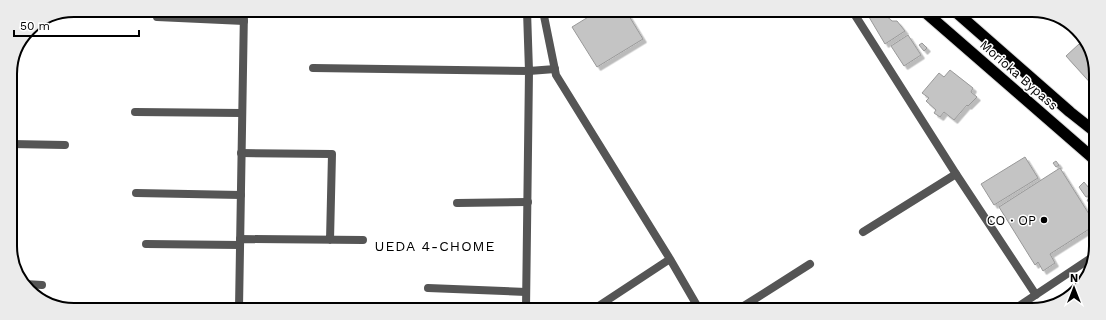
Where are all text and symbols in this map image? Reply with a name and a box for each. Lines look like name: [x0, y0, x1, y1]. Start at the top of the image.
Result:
scale bar: [14, 12, 139, 38]
text: 50 m: [20, 19, 50, 33]
street label: Morioka Bypass: [977, 37, 1061, 113]
place label: CO・OP: [987, 213, 1036, 228]
marker: CO・OP: [1039, 215, 1049, 225]
district label: UEDA 4-CHOME: [374, 238, 496, 254]
north arrow: [1054, 268, 1094, 308]
text: N: [1070, 272, 1078, 285]

